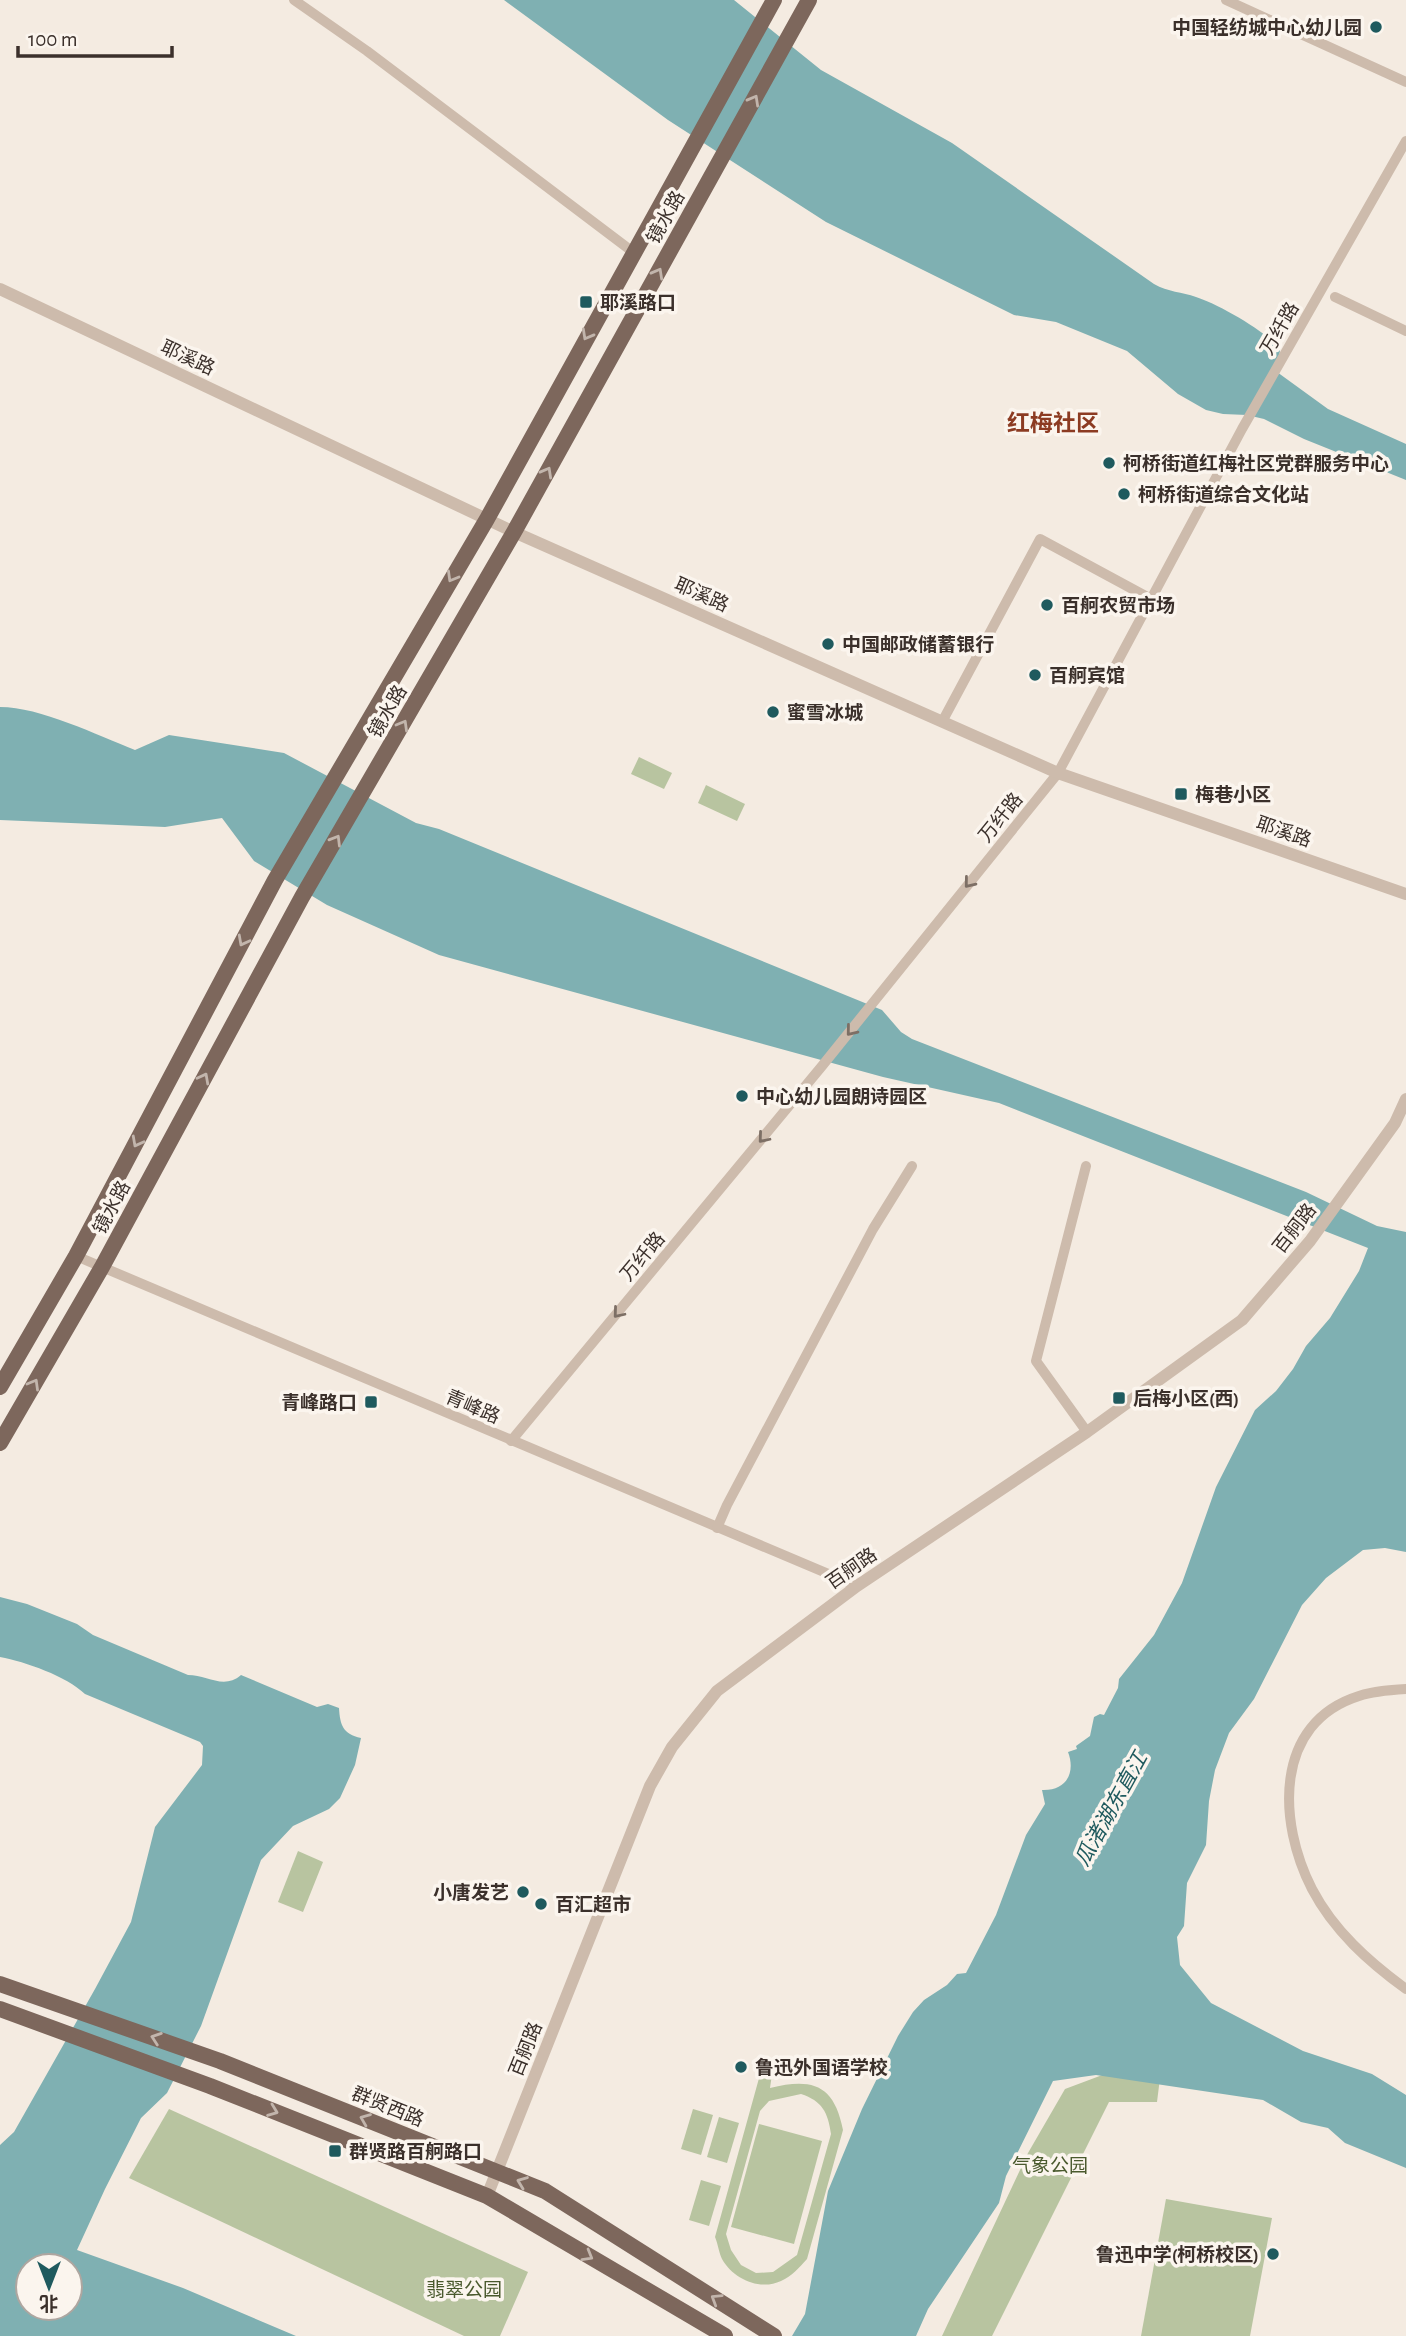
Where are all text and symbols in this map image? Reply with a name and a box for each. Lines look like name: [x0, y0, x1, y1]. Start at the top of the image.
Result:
scale bar: [18, 14, 172, 58]
place label: 中国轻纺城中心幼儿园: [1172, 17, 1362, 38]
marker: 中国轻纺城中心幼儿园: [1368, 19, 1384, 35]
text: 100 m: [28, 29, 78, 50]
one-way arrow: [746, 95, 759, 107]
street label: 镜水路: [642, 187, 688, 247]
one-way arrow: [650, 268, 663, 281]
place label: 耶溪路口: [600, 292, 676, 313]
marker: 耶溪路口: [578, 294, 594, 310]
street label: 万纤路: [1257, 299, 1303, 358]
one-way arrow: [582, 328, 596, 340]
street label: 耶溪路: [158, 336, 218, 379]
district label: 红梅社区: [1007, 411, 1099, 436]
place label: 柯桥街道红梅社区党群服务中心: [1123, 453, 1389, 474]
marker: 柯桥街道红梅社区党群服务中心: [1101, 455, 1117, 471]
one-way arrow: [539, 467, 552, 480]
place label: 柯桥街道综合文化站: [1138, 484, 1309, 505]
marker: 柯桥街道综合文化站: [1116, 486, 1132, 502]
one-way arrow: [447, 570, 460, 583]
street label: 耶溪路: [671, 573, 732, 616]
place label: 百舸农贸市场: [1061, 595, 1175, 616]
marker: 百舸农贸市场: [1039, 597, 1055, 613]
place label: 中国邮政储蓄银行: [842, 634, 994, 655]
marker: 中国邮政储蓄银行: [820, 636, 836, 652]
place label: 百舸宾馆: [1049, 665, 1125, 686]
marker: 百舸宾馆: [1027, 667, 1043, 683]
street label: 镜水路: [364, 681, 411, 741]
place label: 蜜雪冰城: [787, 702, 863, 723]
marker: 蜜雪冰城: [765, 704, 781, 720]
one-way arrow: [395, 719, 408, 732]
place label: 梅巷小区: [1195, 785, 1271, 805]
marker: 梅巷小区: [1173, 786, 1189, 802]
street label: 万纤路: [975, 789, 1026, 846]
street label: 耶溪路: [1253, 812, 1314, 851]
one-way arrow: [327, 835, 340, 848]
one-way arrow: [965, 875, 977, 888]
one-way arrow: [238, 934, 251, 946]
one-way arrow: [846, 1024, 859, 1036]
one-way arrow: [196, 1072, 210, 1085]
place label: 中心幼儿园朗诗园区: [756, 1086, 927, 1107]
marker: 中心幼儿园朗诗园区: [734, 1088, 750, 1104]
one-way arrow: [759, 1129, 771, 1142]
one-way arrow: [131, 1135, 145, 1147]
street label: 镜水路: [89, 1177, 134, 1237]
street label: 百舸路: [1269, 1199, 1320, 1257]
street label: 万纤路: [617, 1228, 669, 1285]
one-way arrow: [613, 1305, 626, 1317]
one-way arrow: [26, 1378, 39, 1391]
street label: 青峰路: [442, 1386, 503, 1427]
place label: 后梅小区(西): [1133, 1388, 1239, 1409]
marker: 后梅小区(西): [1111, 1390, 1127, 1406]
place label: 青峰路口: [281, 1392, 357, 1413]
marker: 青峰路口: [363, 1394, 379, 1410]
street label: 百舸路: [822, 1543, 881, 1593]
water label: 瓜渚湖东直江: [1071, 1747, 1152, 1869]
place label: 小唐发艺: [433, 1882, 509, 1903]
marker: 小唐发艺: [515, 1884, 531, 1900]
place label: 百汇超市: [555, 1894, 631, 1915]
marker: 百汇超市: [533, 1896, 549, 1912]
street label: 百舸路: [505, 2019, 546, 2080]
one-way arrow: [150, 2032, 162, 2046]
place label: 鲁迅外国语学校: [755, 2057, 888, 2078]
marker: 鲁迅外国语学校: [733, 2059, 749, 2075]
street label: 群贤西路: [349, 2082, 427, 2130]
one-way arrow: [266, 2102, 278, 2116]
one-way arrow: [360, 2114, 372, 2128]
place label: 群贤路百舸路口: [349, 2141, 482, 2162]
marker: 群贤路百舸路口: [327, 2143, 343, 2159]
park label: 气象公园: [1012, 2155, 1088, 2176]
one-way arrow: [516, 2176, 528, 2190]
place label: 鲁迅中学(柯桥校区): [1096, 2244, 1259, 2265]
marker: 鲁迅中学(柯桥校区): [1265, 2246, 1281, 2262]
one-way arrow: [581, 2248, 594, 2261]
north arrow: [14, 2252, 84, 2322]
park label: 翡翠公园: [426, 2279, 502, 2300]
text: 北: [39, 2293, 59, 2313]
one-way arrow: [711, 2294, 724, 2307]

